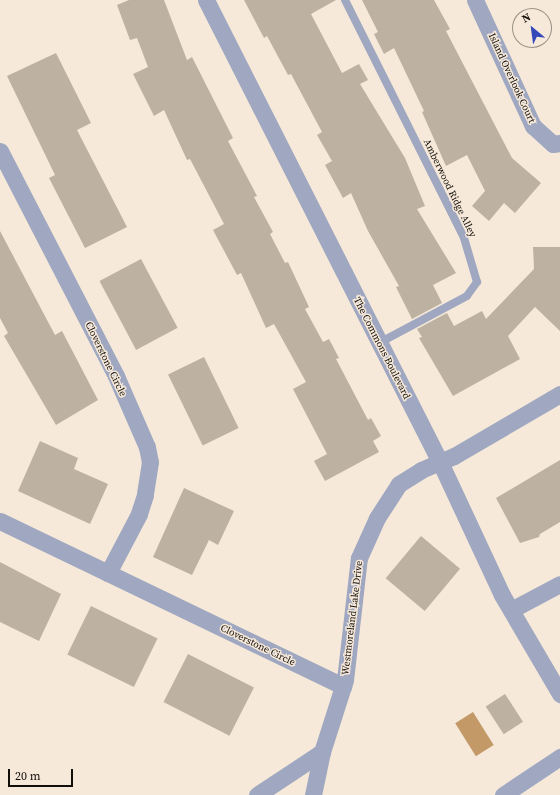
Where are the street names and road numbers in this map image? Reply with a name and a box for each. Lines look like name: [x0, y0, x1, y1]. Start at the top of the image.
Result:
street label: Island Overlook Court: [486, 31, 538, 125]
street label: Amberwood Ridge Alley: [421, 137, 479, 239]
street label: The Commons Boulevard: [351, 295, 413, 401]
street label: Cloverstone Circle: [83, 320, 129, 398]
street label: Westmoreland Lake Drive: [339, 560, 365, 676]
street label: Cloverstone Circle: [219, 622, 297, 668]

